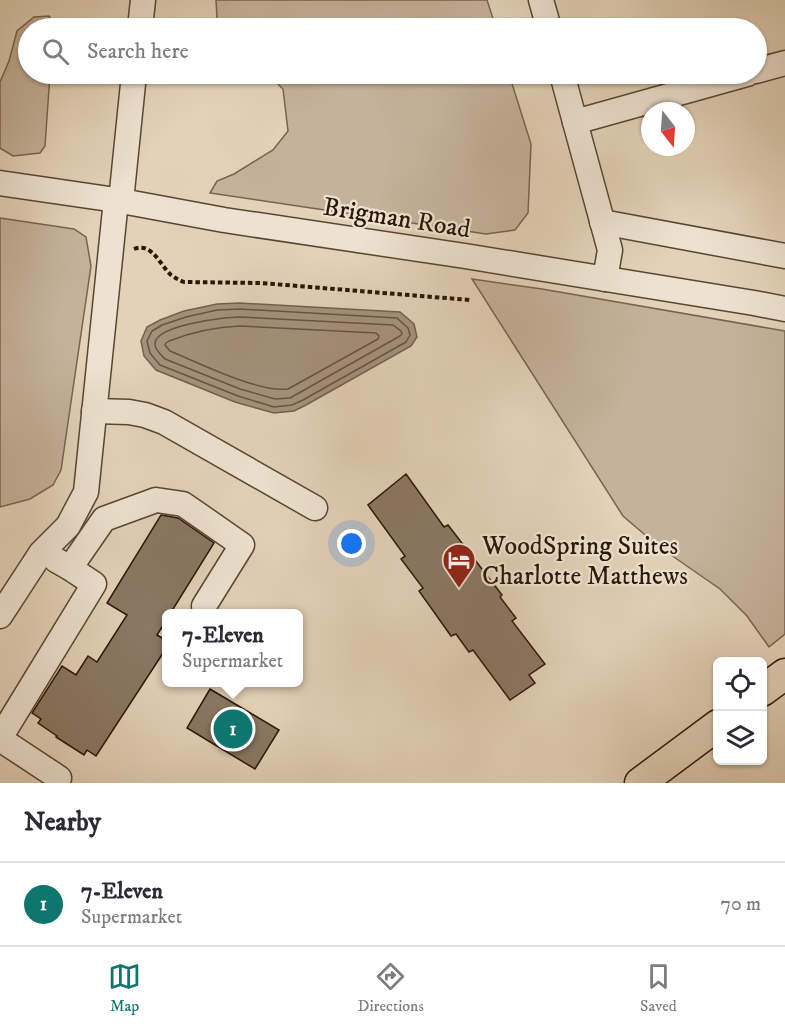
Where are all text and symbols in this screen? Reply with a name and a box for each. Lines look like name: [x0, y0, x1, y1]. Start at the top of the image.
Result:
search box: [18, 18, 767, 84]
icon: search: [39, 35, 72, 68]
text: Search here: [87, 38, 189, 65]
north arrow: [641, 102, 695, 156]
street label: Brigman Road: [321, 191, 473, 246]
your location: [337, 529, 366, 558]
place label: WoodSpring Suites Charlotte Matthews: [481, 530, 688, 593]
hotel icon: WoodSpring Suites Charlotte Matthews: [441, 542, 477, 589]
popup: [162, 609, 303, 687]
text: 7-Eleven: [182, 622, 264, 649]
text: Supermarket: [182, 649, 283, 674]
map controls: [713, 657, 767, 765]
button: locate: [713, 657, 767, 711]
pin: 1: [214, 706, 252, 752]
button: layers: [713, 711, 767, 765]
text: Nearby: [24, 806, 101, 839]
text: 7-Eleven: [81, 878, 163, 905]
text: 1: [40, 892, 47, 917]
text: 70 m: [720, 892, 761, 917]
text: Supermarket: [81, 905, 182, 930]
tab: Map: [108, 960, 141, 1016]
tab: Directions: [357, 960, 424, 1016]
tab: Saved: [640, 960, 677, 1016]

